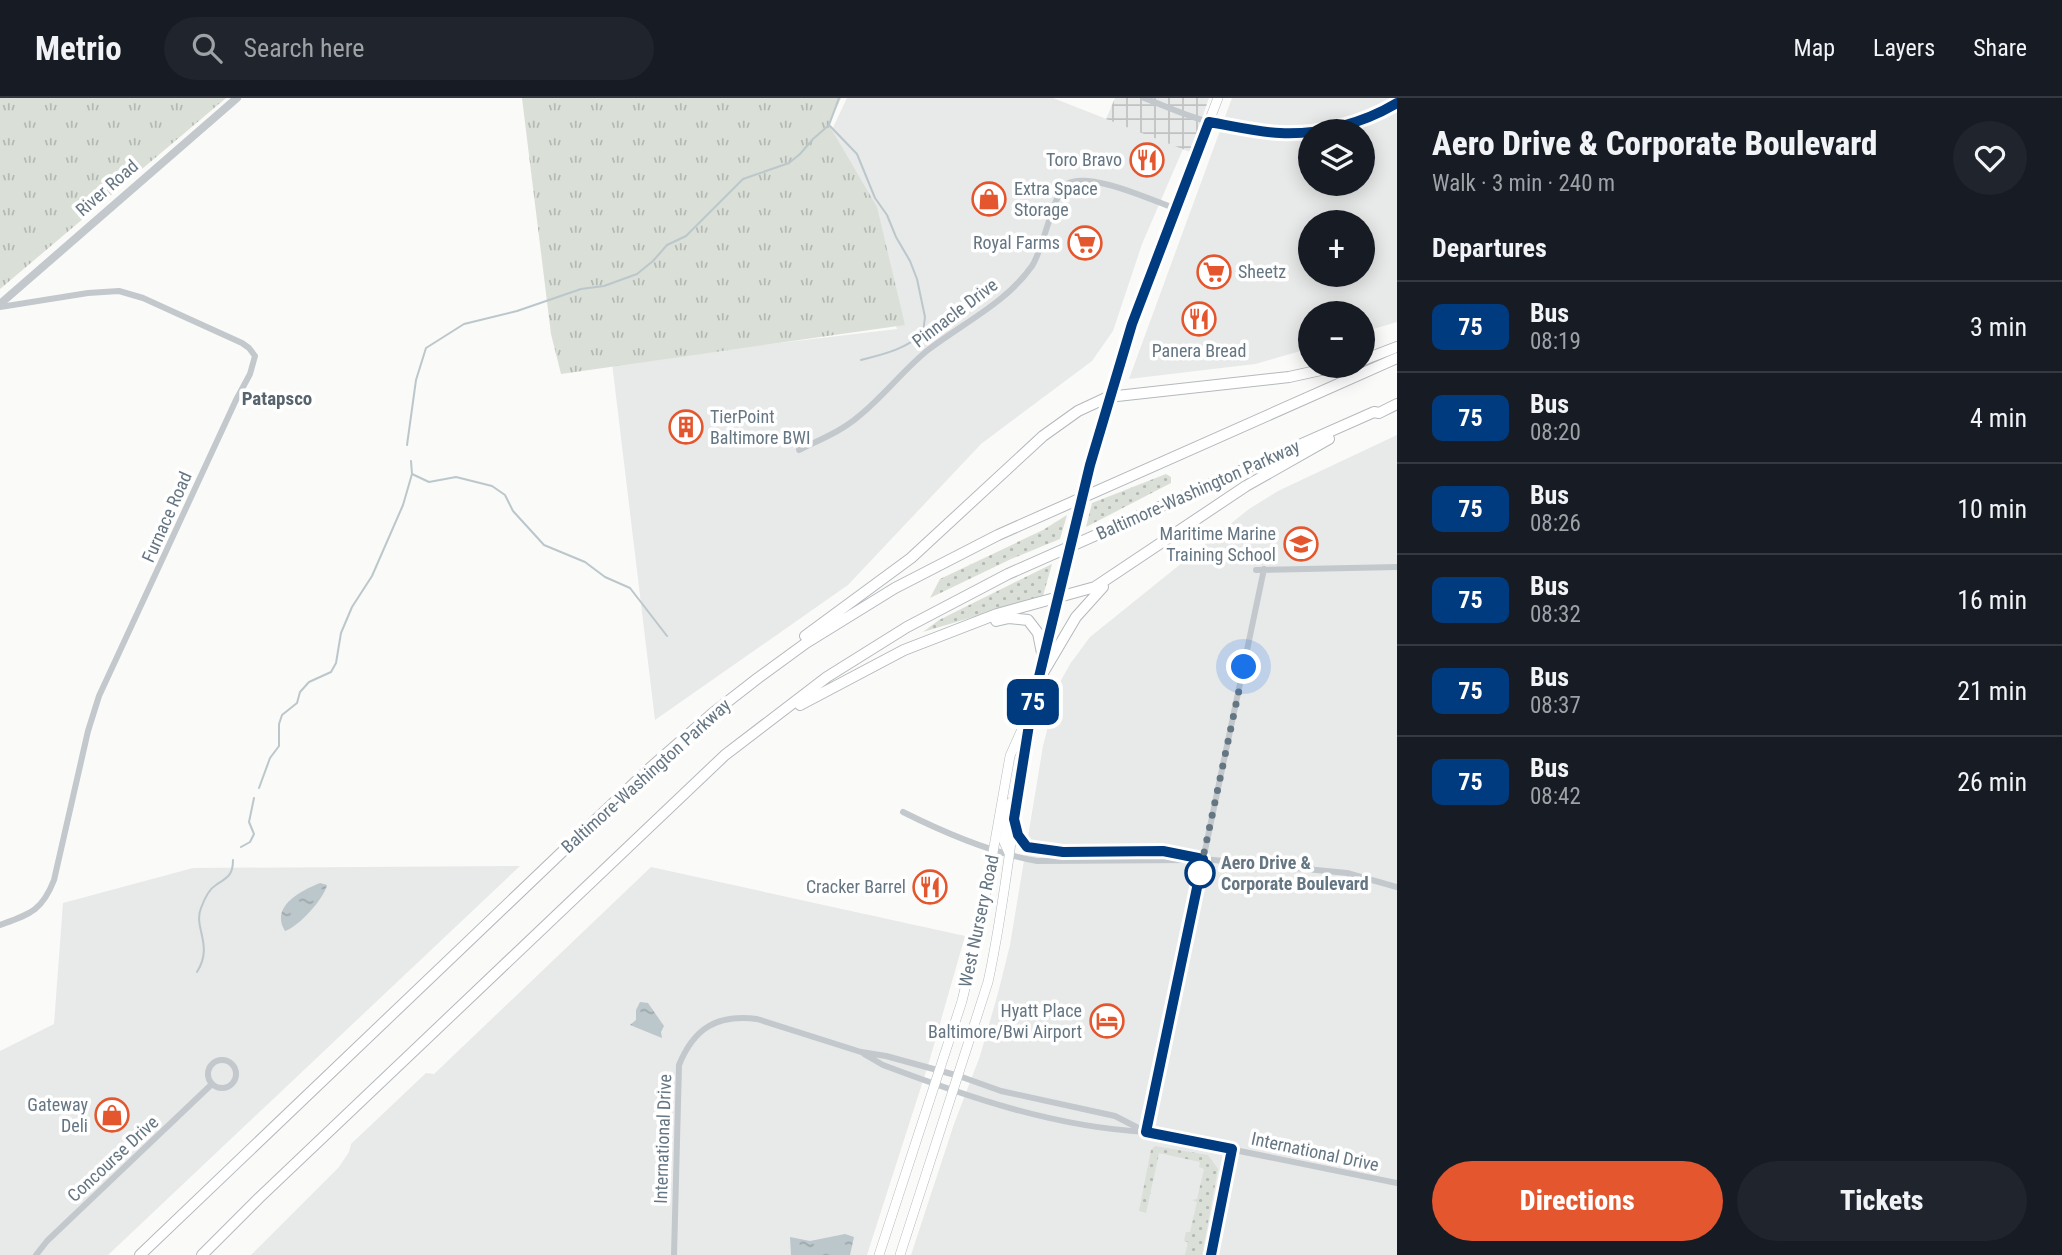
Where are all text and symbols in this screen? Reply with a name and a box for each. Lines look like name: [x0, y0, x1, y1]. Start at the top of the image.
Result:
search box: [164, 17, 654, 80]
text: Metrio: [35, 29, 122, 68]
icon: search: [188, 29, 226, 67]
text: Search here: [244, 33, 365, 63]
text: Map: [1794, 34, 1835, 62]
text: Layers: [1873, 34, 1935, 62]
text: Share: [1973, 34, 2027, 62]
map controls: [1298, 119, 1375, 378]
button: layers: [1298, 119, 1375, 196]
button: heart: [1953, 121, 2027, 195]
text: Aero Drive & Corporate Boulevard: [1432, 124, 1877, 163]
restaurant icon: Toro Bravo: [1128, 141, 1166, 179]
place label: Toro Bravo: [1046, 149, 1122, 170]
street label: River Road: [71, 155, 142, 220]
text: Walk · 3 min · 240 m: [1432, 170, 1615, 197]
place label: Extra Space Storage: [1014, 178, 1098, 220]
shop icon: Extra Space Storage: [970, 180, 1008, 218]
button: +: [1298, 210, 1375, 287]
supermarket icon: Royal Farms: [1066, 224, 1104, 262]
place label: Royal Farms: [973, 232, 1060, 253]
text: Departures: [1432, 233, 1547, 263]
supermarket icon: Sheetz: [1195, 253, 1233, 291]
place label: Sheetz: [1238, 261, 1286, 282]
street label: Pinnacle Drive: [908, 274, 1001, 351]
text: Bus: [1530, 298, 1569, 328]
restaurant icon: Panera Bread: [1180, 300, 1218, 338]
button: −: [1298, 301, 1375, 378]
text: 3 min: [1970, 312, 2027, 342]
text: 75: [1458, 313, 1483, 341]
text: 08:19: [1530, 328, 1581, 355]
place label: Panera Bread: [1152, 340, 1246, 361]
district label: Patapsco: [242, 387, 312, 410]
text: Bus: [1530, 389, 1569, 419]
text: 4 min: [1970, 403, 2027, 433]
text: 75: [1458, 404, 1483, 432]
place label: TierPoint Baltimore BWI: [710, 406, 811, 448]
building icon: TierPoint Baltimore BWI: [667, 408, 705, 446]
text: 08:20: [1530, 419, 1581, 446]
street label: Baltimore-Washington Parkway: [1093, 435, 1303, 544]
street label: Furnace Road: [137, 468, 196, 565]
text: Bus: [1530, 480, 1569, 510]
text: 10 min: [1957, 494, 2027, 524]
text: 75: [1458, 495, 1483, 523]
text: 08:26: [1530, 510, 1581, 537]
place label: Maritime Marine Training School: [1160, 523, 1276, 565]
school or university icon: Maritime Marine Training School: [1282, 525, 1320, 563]
text: Bus: [1530, 571, 1569, 601]
text: 16 min: [1957, 585, 2027, 615]
text: 75: [1458, 586, 1483, 614]
text: 08:32: [1530, 601, 1581, 628]
your location: [1226, 649, 1261, 684]
text: Bus: [1530, 662, 1569, 692]
text: 21 min: [1957, 676, 2027, 706]
text: 75: [1458, 677, 1483, 705]
line badge: 75: [1002, 679, 1064, 725]
text: 75: [1021, 688, 1045, 716]
text: 08:37: [1530, 692, 1581, 719]
street label: Baltimore-Washington Parkway: [557, 694, 735, 857]
text: Bus: [1530, 753, 1569, 783]
text: 26 min: [1957, 767, 2027, 797]
text: 75: [1458, 768, 1483, 796]
text: 08:42: [1530, 783, 1581, 810]
place label: Aero Drive & Corporate Boulevard: [1221, 852, 1369, 894]
street label: West Nursery Road: [954, 853, 1003, 989]
marker: Aero Drive & Corporate Boulevard: [1185, 858, 1215, 888]
restaurant icon: Cracker Barrel: [911, 868, 949, 906]
place label: Cracker Barrel: [806, 876, 906, 897]
place label: Hyatt Place Baltimore/Bwi Airport: [928, 1000, 1082, 1042]
hotel icon: Hyatt Place Baltimore/Bwi Airport: [1088, 1002, 1126, 1040]
street label: International Drive: [650, 1074, 675, 1204]
place label: Gateway Deli: [27, 1094, 88, 1136]
shop icon: Gateway Deli: [93, 1096, 131, 1134]
street label: Concourse Drive: [63, 1111, 162, 1206]
street label: International Drive: [1249, 1128, 1381, 1175]
button: Directions: [1432, 1161, 1723, 1241]
button: Tickets: [1737, 1161, 2027, 1241]

